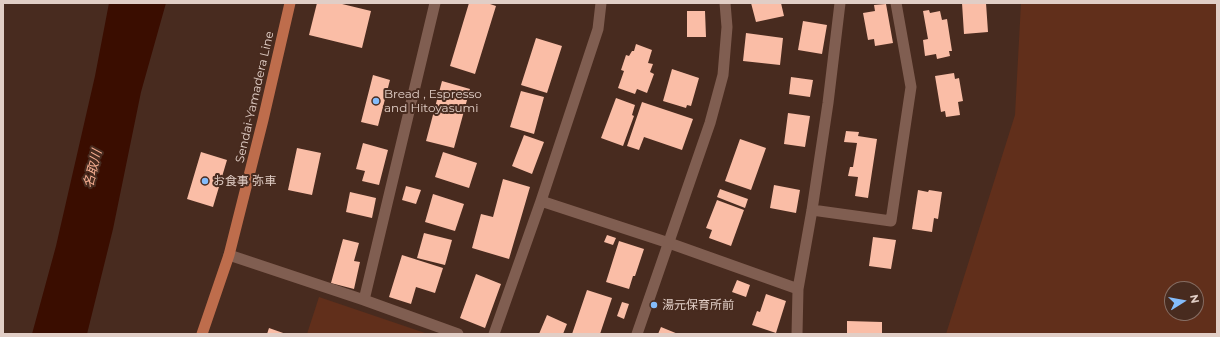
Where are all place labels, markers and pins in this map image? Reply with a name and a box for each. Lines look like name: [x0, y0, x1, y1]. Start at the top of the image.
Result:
place label: Bread , Espresso and Hitoyasumi: [384, 87, 482, 115]
marker: Bread , Espresso and Hitoyasumi: [371, 96, 381, 106]
place label: お食事 弥車: [213, 174, 276, 188]
marker: お食事 弥車: [200, 176, 210, 186]
place label: 湯元保育所前: [662, 298, 734, 312]
marker: 湯元保育所前: [649, 300, 659, 310]

